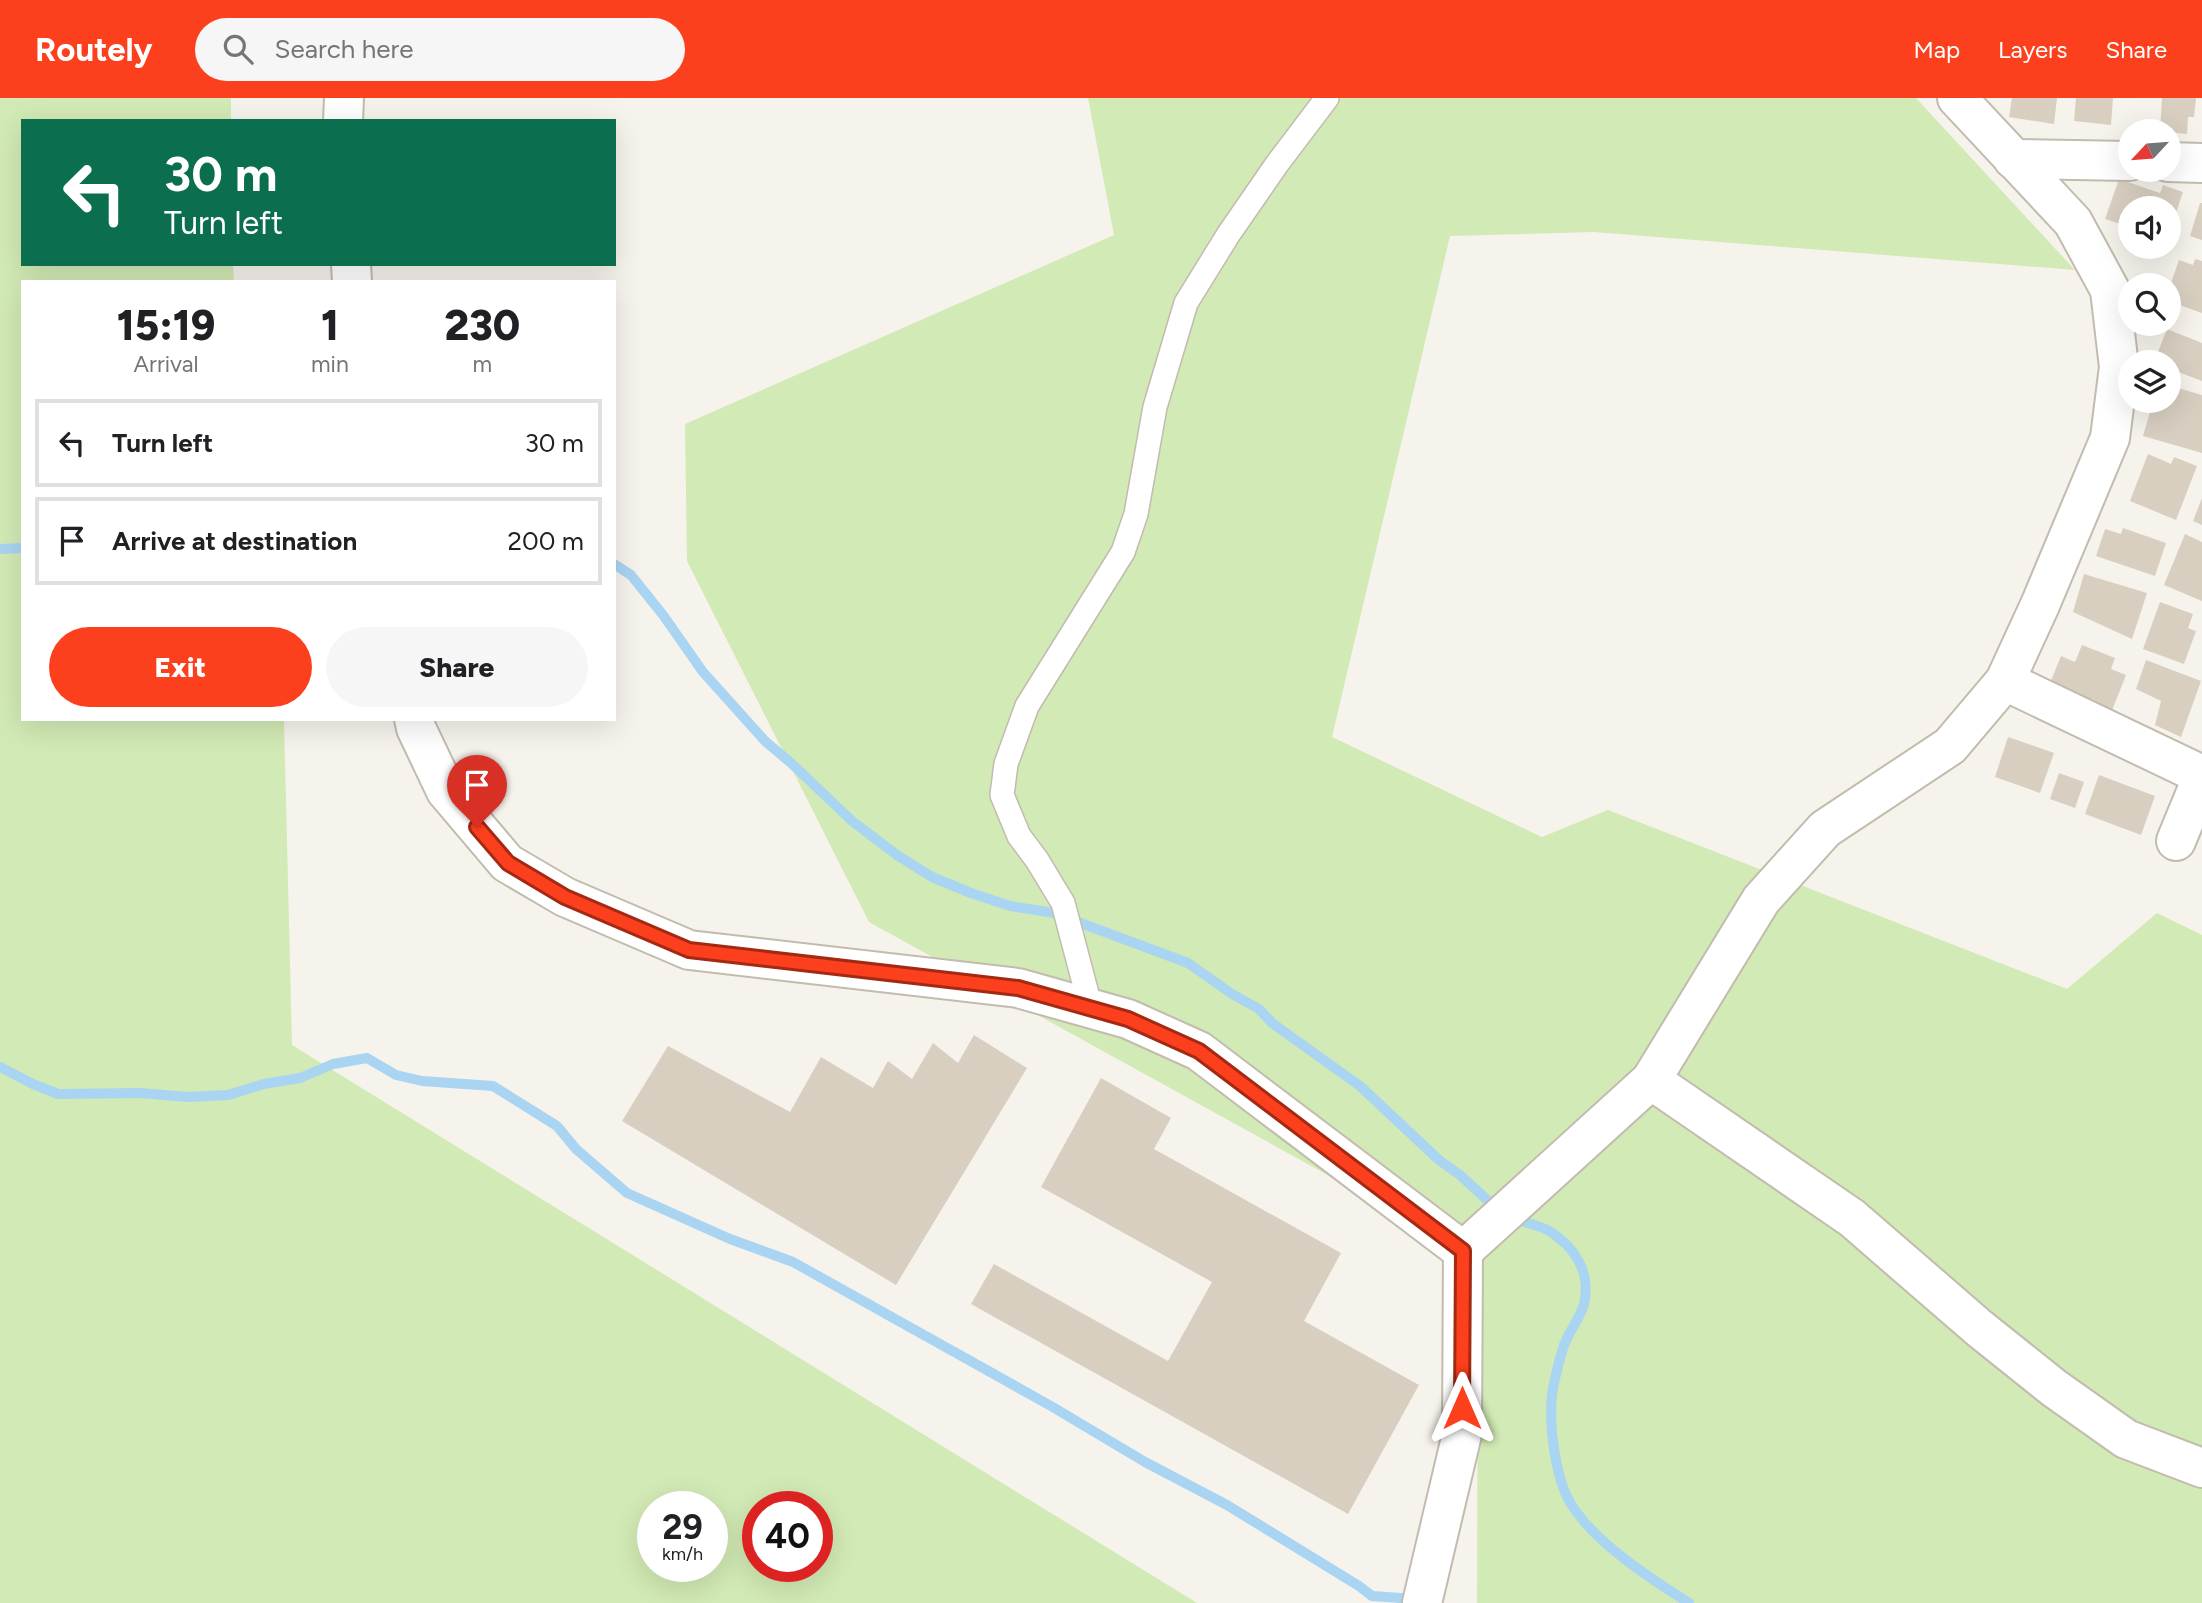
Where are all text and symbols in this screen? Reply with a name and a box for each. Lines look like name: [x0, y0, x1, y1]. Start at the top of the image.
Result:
search box: [195, 18, 685, 81]
text: Routely: [35, 30, 153, 69]
icon: search: [219, 30, 257, 68]
text: Search here: [275, 33, 414, 65]
text: Map: [1913, 35, 1960, 64]
text: Layers: [1998, 35, 2067, 64]
text: Share: [2105, 35, 2167, 64]
north arrow: [2118, 119, 2180, 182]
map controls: [2118, 119, 2181, 413]
text: 30 m: [164, 144, 277, 203]
icon: left: [49, 147, 140, 238]
button: sound: [2118, 196, 2181, 259]
text: Turn left: [164, 204, 283, 242]
button: search: [2118, 273, 2181, 336]
text: 15:19: [117, 300, 215, 351]
text: 1: [321, 300, 339, 351]
text: 230: [445, 300, 520, 351]
text: Arrival: [134, 350, 198, 378]
text: min: [311, 350, 349, 378]
text: m: [473, 350, 492, 378]
button: layers: [2118, 350, 2181, 413]
icon: left: [53, 424, 91, 462]
text: Turn left: [112, 427, 213, 459]
text: 30 m: [525, 427, 584, 459]
icon: arrive: [53, 522, 91, 560]
text: Arrive at destination: [112, 525, 357, 557]
text: 200 m: [508, 525, 584, 557]
button: Exit: [49, 627, 312, 707]
button: Share: [326, 627, 588, 707]
pin: [447, 755, 507, 827]
icon: arrive: [458, 766, 496, 804]
position arrow: [1425, 1371, 1499, 1445]
speed limit sign: 40: [742, 1491, 833, 1582]
text: 29: [662, 1506, 703, 1548]
text: km/h: [662, 1543, 703, 1565]

